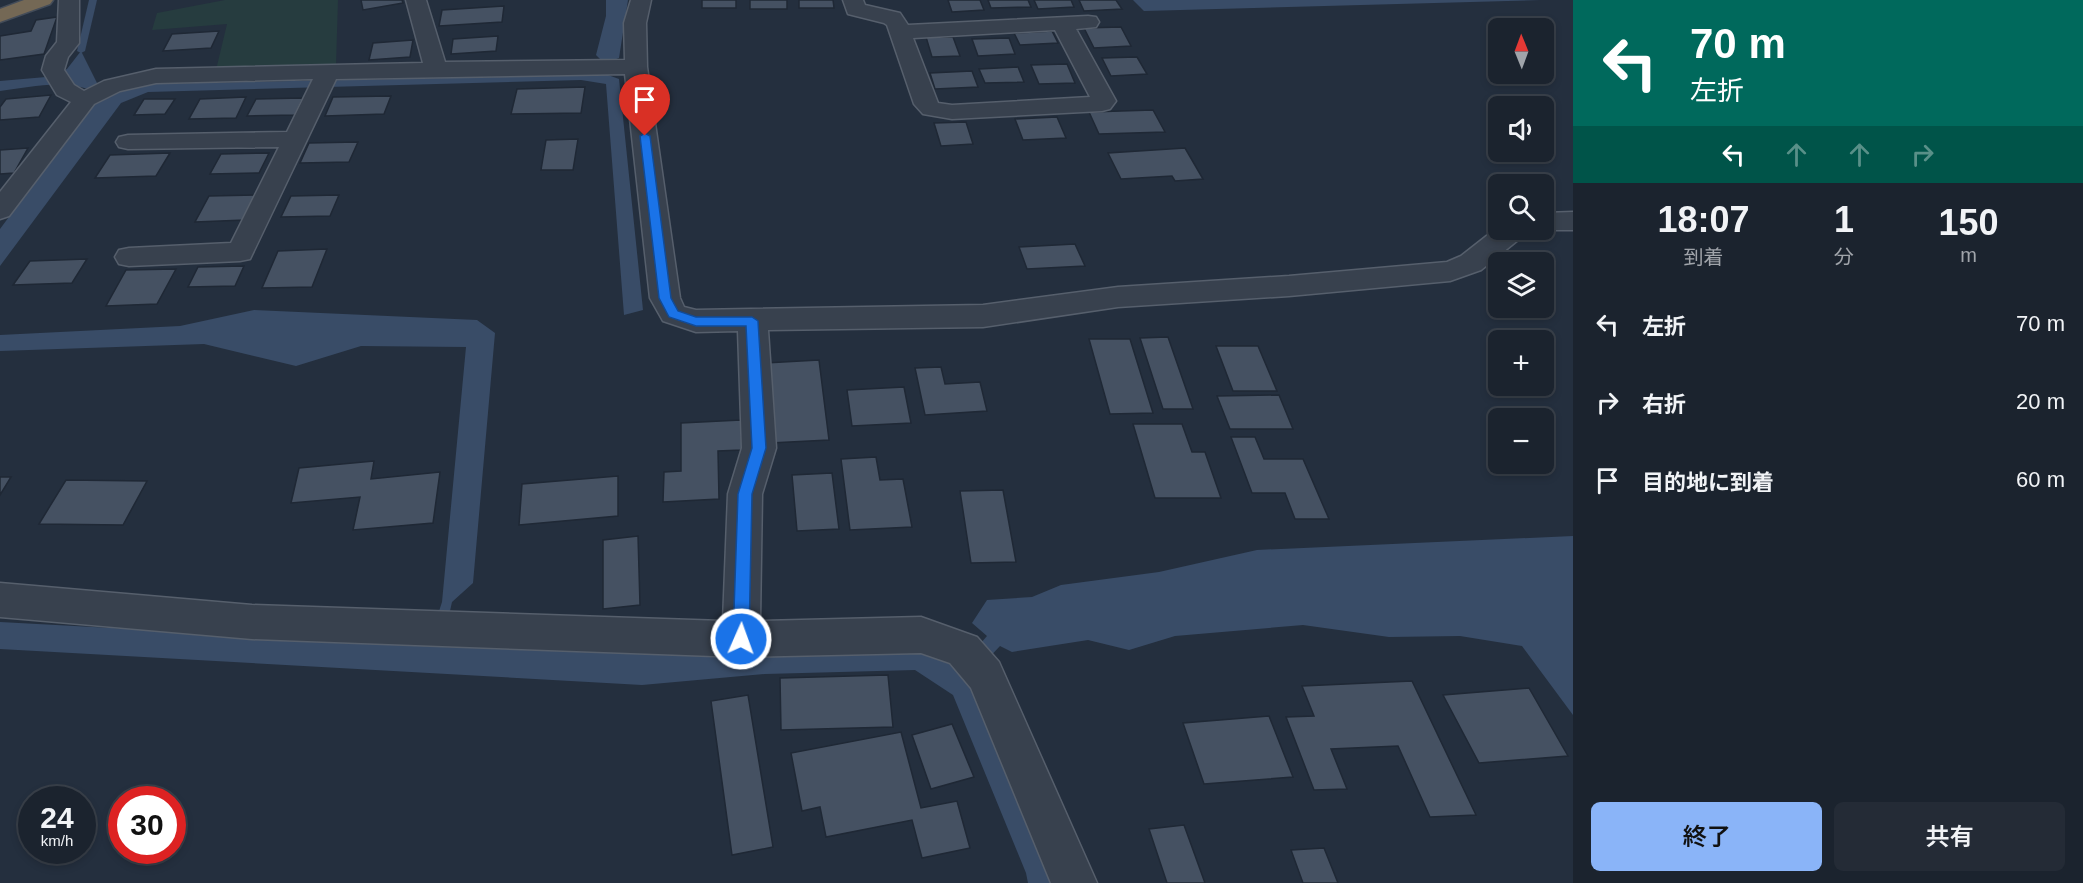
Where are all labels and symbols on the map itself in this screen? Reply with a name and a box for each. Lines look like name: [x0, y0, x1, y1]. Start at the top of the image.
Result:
north arrow: [1488, 18, 1554, 84]
pin: [619, 74, 670, 136]
position arrow: [709, 607, 773, 671]
speed limit sign: 30: [108, 786, 186, 864]

